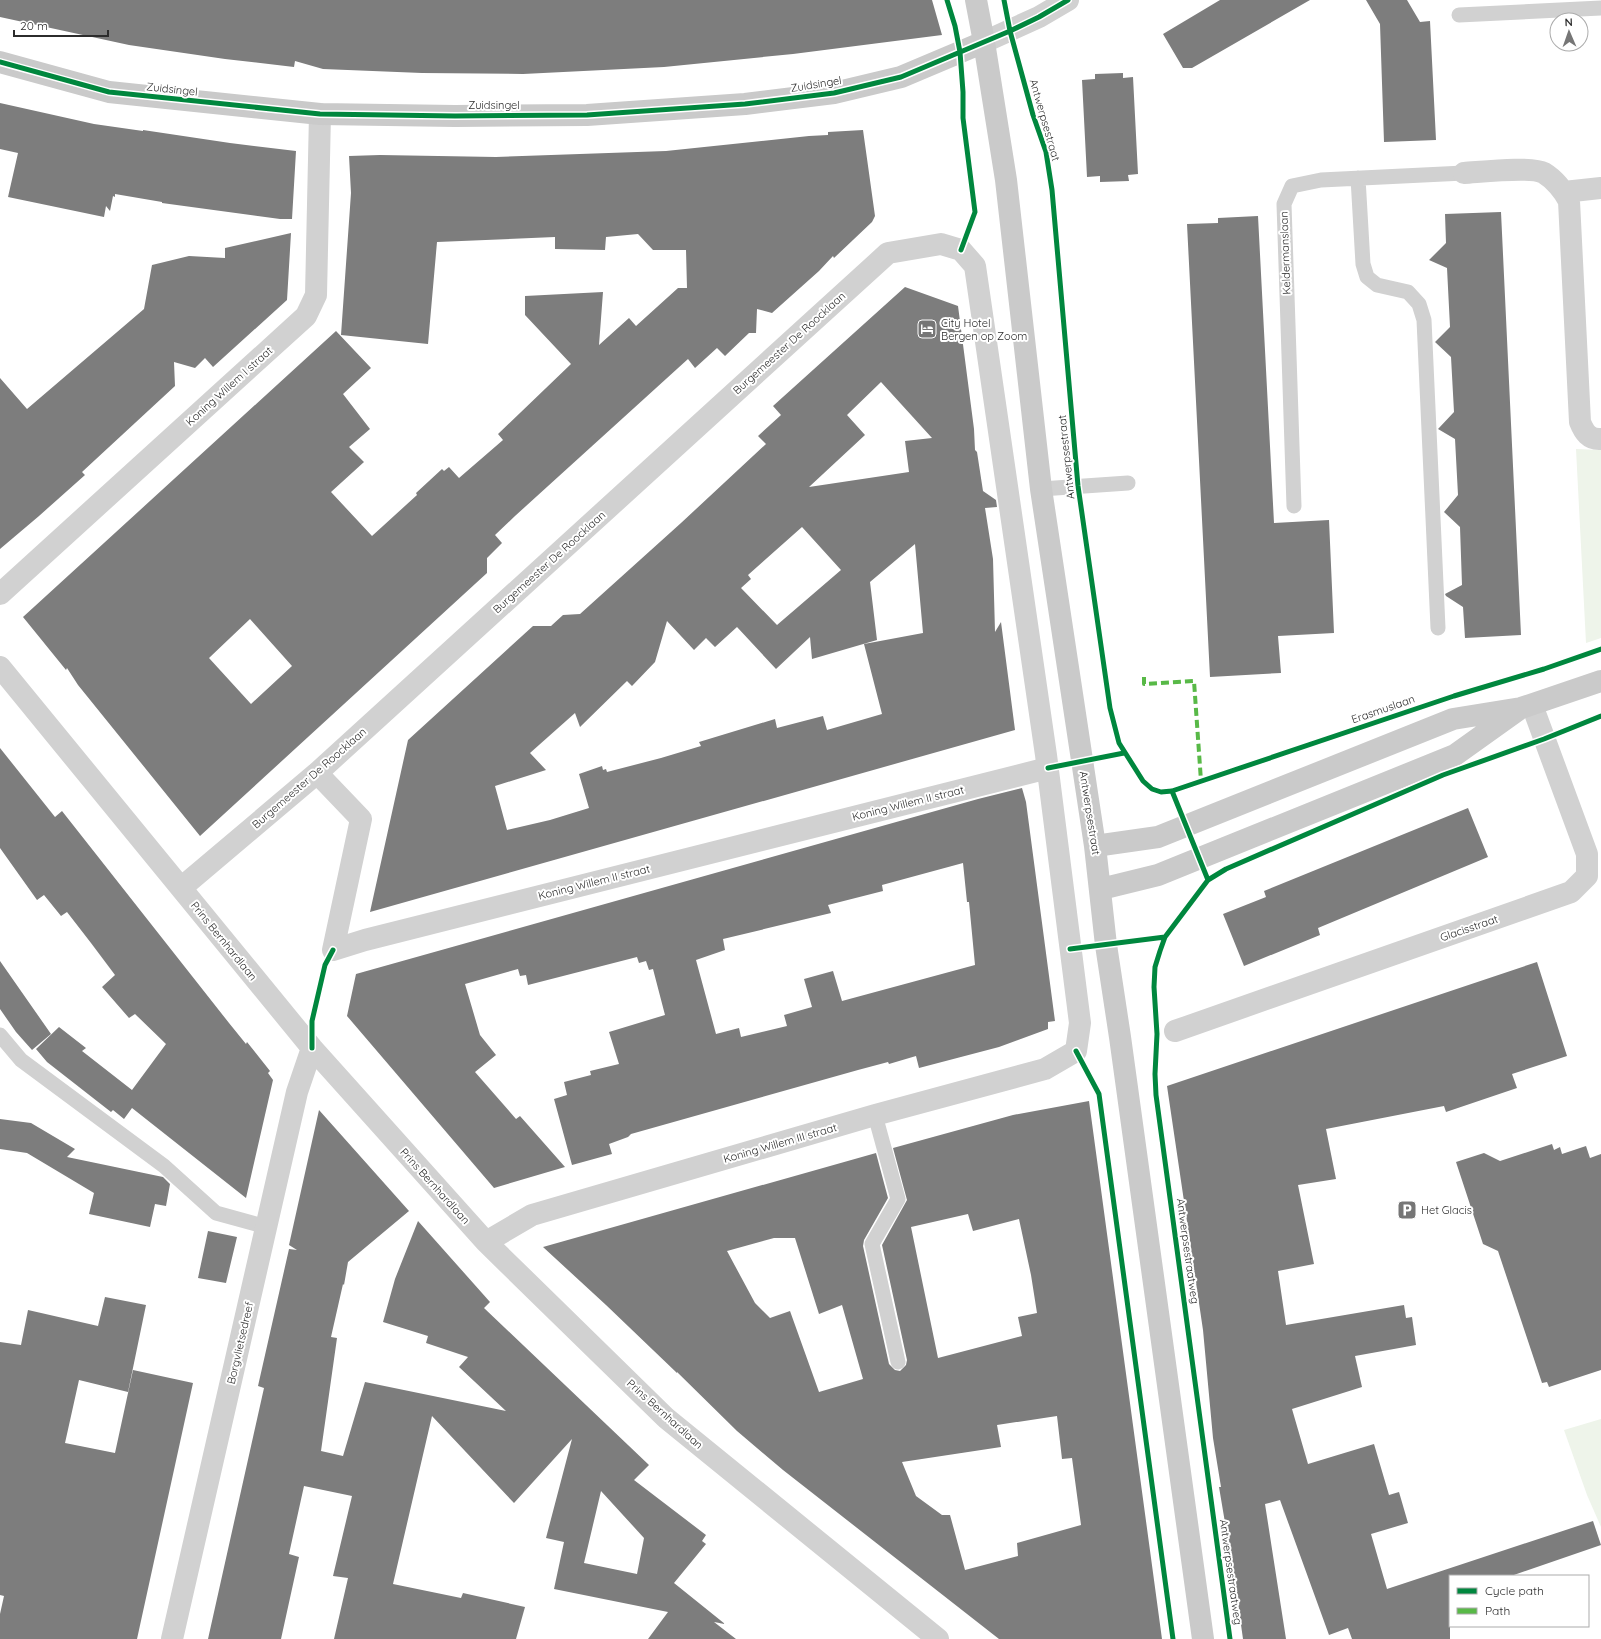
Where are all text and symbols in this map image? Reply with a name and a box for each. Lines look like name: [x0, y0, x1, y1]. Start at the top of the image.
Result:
scale bar: [14, 12, 108, 38]
north arrow: [1549, 12, 1589, 52]
text: N: [1564, 15, 1573, 29]
text: 20 m: [20, 18, 48, 33]
street label: Zuidsingel: [789, 73, 843, 95]
street label: Antwerpsestraat: [1027, 77, 1063, 163]
street label: Zuidsingel: [146, 79, 198, 99]
street label: Zuidsingel: [468, 98, 520, 112]
street label: Keldermanslaan: [1277, 211, 1293, 295]
street label: Burgemeester De Roocklaan: [730, 289, 848, 397]
place label: City Hotel Bergen op Zoom: [941, 316, 1027, 343]
hotel icon: City Hotel Bergen op Zoom: [916, 318, 938, 340]
street label: Koning Willem I straat: [183, 343, 275, 429]
street label: Antwerpsestraat: [1055, 414, 1077, 500]
street label: Burgemeester De Roocklaan: [490, 508, 608, 616]
street label: Erasmuslaan: [1350, 692, 1416, 726]
street label: Burgemeester De Roocklaan: [249, 725, 369, 831]
street label: Antwerpsestraat: [1076, 770, 1104, 856]
street label: Koning Willem II straat: [851, 782, 966, 824]
street label: Koning Willem II straat: [537, 861, 652, 903]
street label: Prins Bernhardlaan: [188, 899, 260, 983]
street label: Glacisstraat: [1438, 911, 1500, 944]
street label: Koning Willem III straat: [722, 1120, 839, 1166]
street label: Prins Bernhardlaan: [397, 1145, 473, 1227]
street label: Antwerpsestraatweg: [1174, 1197, 1202, 1305]
parking icon: Het Glacis: [1396, 1199, 1418, 1221]
place label: Het Glacis: [1421, 1203, 1472, 1217]
street label: Borgvlietsedreef: [224, 1300, 256, 1386]
street label: Prins Bernhardlaan: [624, 1376, 706, 1452]
street label: Antwerpsestraatweg: [1217, 1518, 1245, 1626]
legend: [1449, 1575, 1589, 1627]
text: Cycle path: [1485, 1583, 1544, 1598]
text: Path: [1485, 1603, 1510, 1618]

